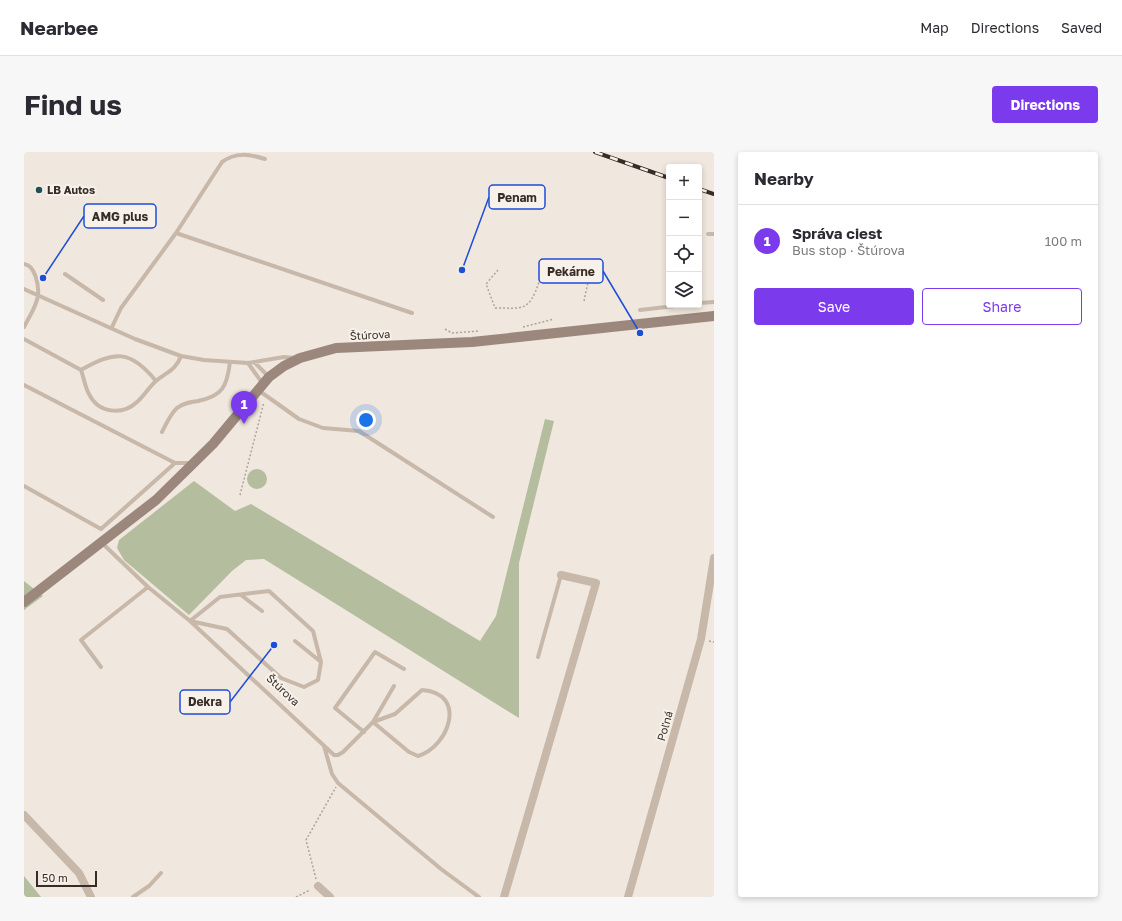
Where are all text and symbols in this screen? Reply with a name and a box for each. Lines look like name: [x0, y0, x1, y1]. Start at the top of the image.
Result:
text: Nearbee: [20, 16, 98, 39]
text: Map: [920, 19, 949, 36]
text: Directions: [971, 19, 1039, 36]
text: Saved: [1061, 19, 1102, 36]
button: Directions: [992, 86, 1098, 123]
text: Find us: [24, 88, 122, 121]
map controls: [666, 164, 702, 308]
button: +: [666, 164, 702, 200]
text: Nearby: [754, 168, 814, 189]
place label: LB Autos: [47, 183, 95, 196]
marker: LB Autos: [34, 185, 44, 195]
callout: Penam: [489, 185, 545, 209]
text: Penam: [497, 190, 537, 205]
button: −: [666, 200, 702, 236]
callout: AMG plus: [84, 204, 156, 228]
text: AMG plus: [92, 209, 148, 224]
text: Správa ciest: [792, 224, 882, 242]
text: 1: [764, 233, 770, 249]
text: 100 m: [1045, 233, 1082, 249]
button: locate: [666, 236, 702, 272]
text: Bus stop · Štúrova: [792, 242, 905, 258]
callout: Pekárne: [539, 259, 603, 283]
text: Pekárne: [547, 264, 595, 279]
button: layers: [666, 272, 702, 308]
button: Save: [754, 288, 914, 325]
button: Share: [922, 288, 1082, 325]
street label: Štúrova: [349, 327, 391, 342]
pin: 1: [231, 391, 257, 424]
your location: [356, 410, 376, 430]
street label: Štúrova: [264, 671, 303, 708]
callout: Dekra: [180, 690, 230, 714]
text: Dekra: [188, 694, 222, 709]
street label: Poľná: [654, 709, 675, 742]
scale bar: [36, 869, 97, 888]
text: 50 m: [42, 871, 68, 884]

